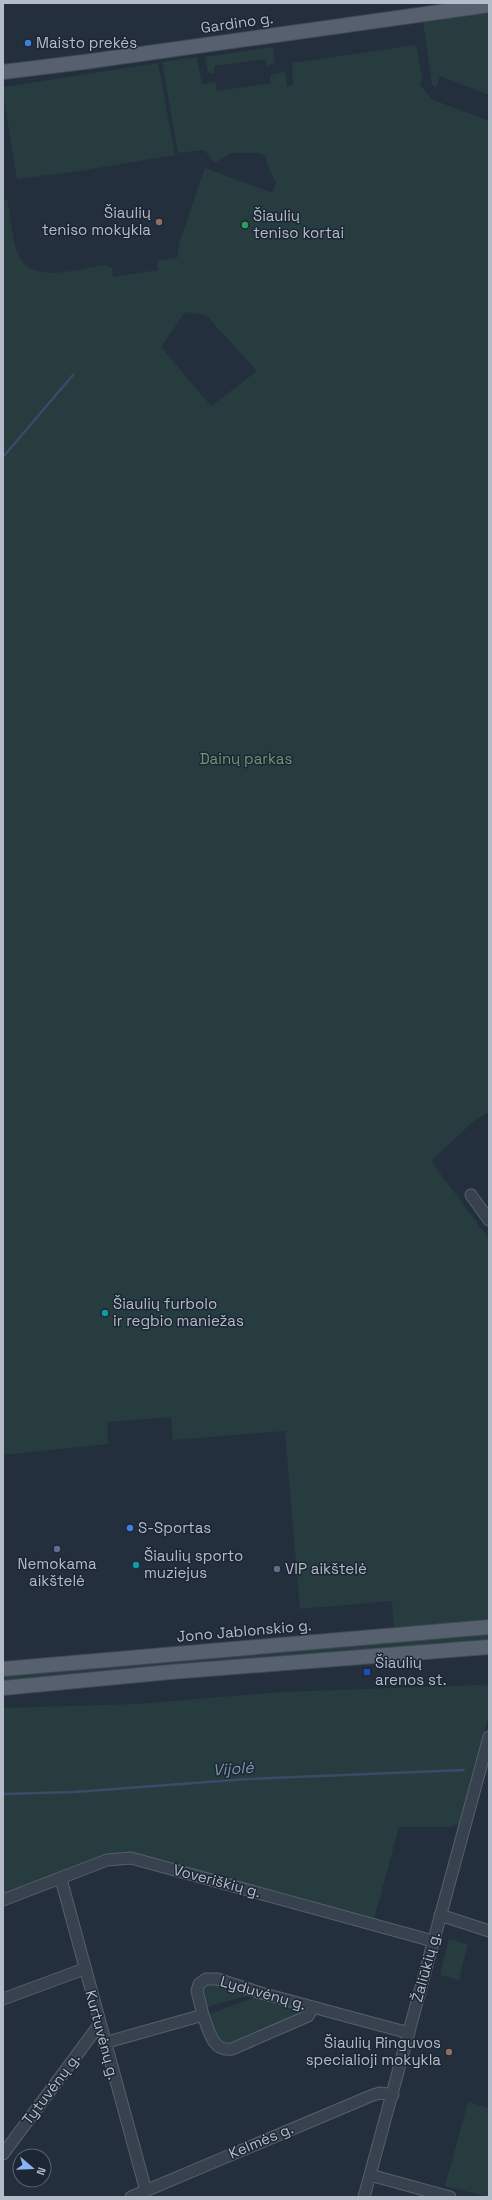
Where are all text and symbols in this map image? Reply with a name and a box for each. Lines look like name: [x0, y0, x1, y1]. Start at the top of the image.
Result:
street label: Gardino g.: [199, 8, 274, 37]
place label: Maisto prekės: [36, 33, 137, 52]
marker: Maisto prekės: [23, 38, 33, 48]
place label: Šiaulių teniso mokykla: [42, 203, 151, 239]
place label: Šiaulių teniso kortai: [253, 206, 344, 242]
marker: Šiaulių teniso mokykla: [154, 217, 164, 227]
marker: Šiaulių teniso kortai: [240, 220, 250, 230]
park label: Dainų parkas: [200, 749, 292, 768]
place label: Šiaulių furbolo ir regbio maniežas: [113, 1294, 244, 1330]
marker: Šiaulių furbolo ir regbio maniežas: [100, 1308, 110, 1318]
place label: S-Sportas: [138, 1518, 211, 1537]
marker: S-Sportas: [125, 1523, 135, 1533]
marker: Nemokama aikštelė: [52, 1544, 62, 1554]
place label: Šiaulių sporto muziejus: [144, 1546, 243, 1582]
place label: Nemokama aikštelė: [17, 1554, 97, 1590]
place label: VIP aikštelė: [285, 1559, 367, 1578]
marker: Šiaulių sporto muziejus: [131, 1560, 141, 1570]
marker: VIP aikštelė: [272, 1564, 282, 1574]
street label: Jono Jablonskio g.: [176, 1615, 312, 1646]
place label: Šiaulių arenos st.: [375, 1653, 447, 1689]
marker: Šiaulių arenos st.: [362, 1667, 372, 1677]
water label: Vijolė: [212, 1757, 255, 1780]
street label: Voveriškių g.: [171, 1860, 263, 1901]
street label: Žaliūkių g.: [407, 1930, 444, 2004]
street label: Lyduvėnų g.: [218, 1971, 308, 2014]
street label: Kurtuvėnų g.: [81, 1988, 124, 2082]
place label: Šiaulių Ringuvos specialioji mokykla: [306, 2033, 441, 2069]
marker: Šiaulių Ringuvos specialioji mokykla: [444, 2047, 454, 2057]
street label: Tytuvėnų g.: [17, 2049, 84, 2128]
street label: Kelmės g.: [226, 2118, 296, 2163]
north arrow: [12, 2148, 52, 2188]
text: N: [34, 2165, 49, 2177]

